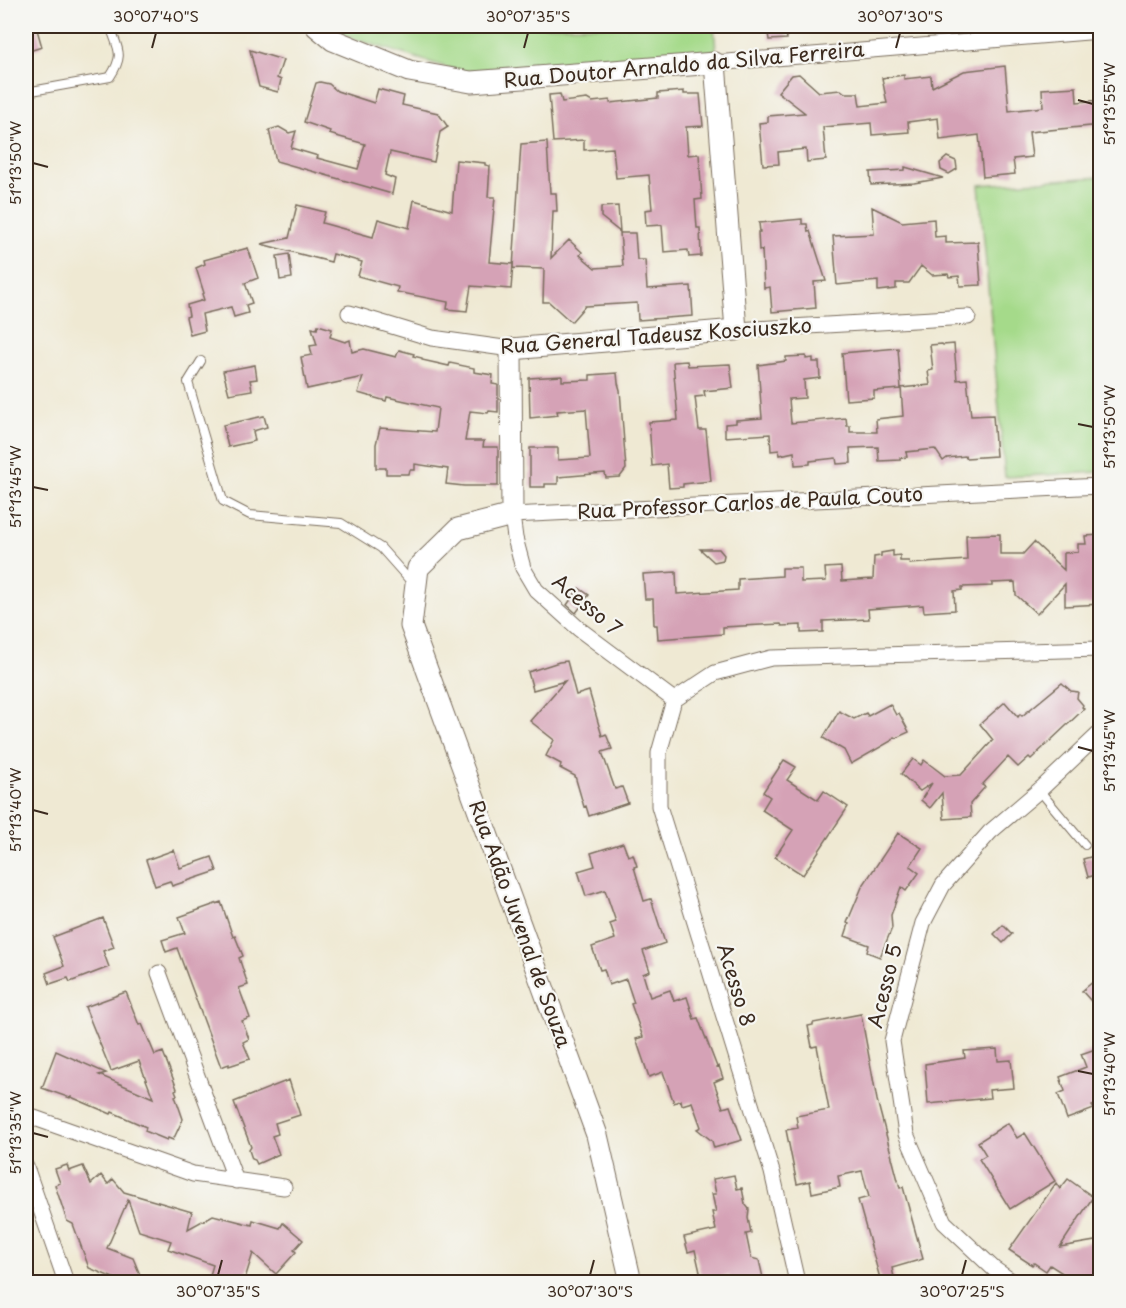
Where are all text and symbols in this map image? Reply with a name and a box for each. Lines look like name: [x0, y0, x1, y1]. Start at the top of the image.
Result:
text: 30°07'40"S: [113, 4, 199, 27]
text: 30°07'35"S: [486, 4, 570, 27]
text: 30°07'30"S: [857, 4, 943, 27]
street label: Rua Doutor Arnaldo da Silva Ferreira: [502, 33, 866, 95]
text: 51°13'55"W: [1097, 62, 1120, 146]
text: 51°13'50"W: [3, 120, 26, 205]
street label: Rua General Tadeusz Kosciuszko: [499, 309, 813, 361]
text: 51°13'50"W: [1097, 384, 1120, 469]
text: 51°13'45"W: [3, 445, 26, 529]
street label: Rua Professor Carlos de Paula Couto: [576, 478, 924, 526]
street label: Acesso 7: [546, 566, 629, 642]
text: 51°13'45"W: [1097, 709, 1120, 793]
text: 51°13'40"W: [3, 767, 26, 852]
street label: Rua Adão Juvenal de Souza: [462, 796, 580, 1052]
street label: Acesso 8: [710, 939, 764, 1030]
street label: Acesso 5: [859, 941, 909, 1031]
text: 51°13'40"W: [1097, 1031, 1120, 1116]
text: 51°13'35"W: [3, 1091, 26, 1175]
text: 30°07'35"S: [176, 1279, 260, 1302]
text: 30°07'30"S: [547, 1279, 633, 1302]
text: 30°07'25"S: [919, 1279, 1005, 1302]

